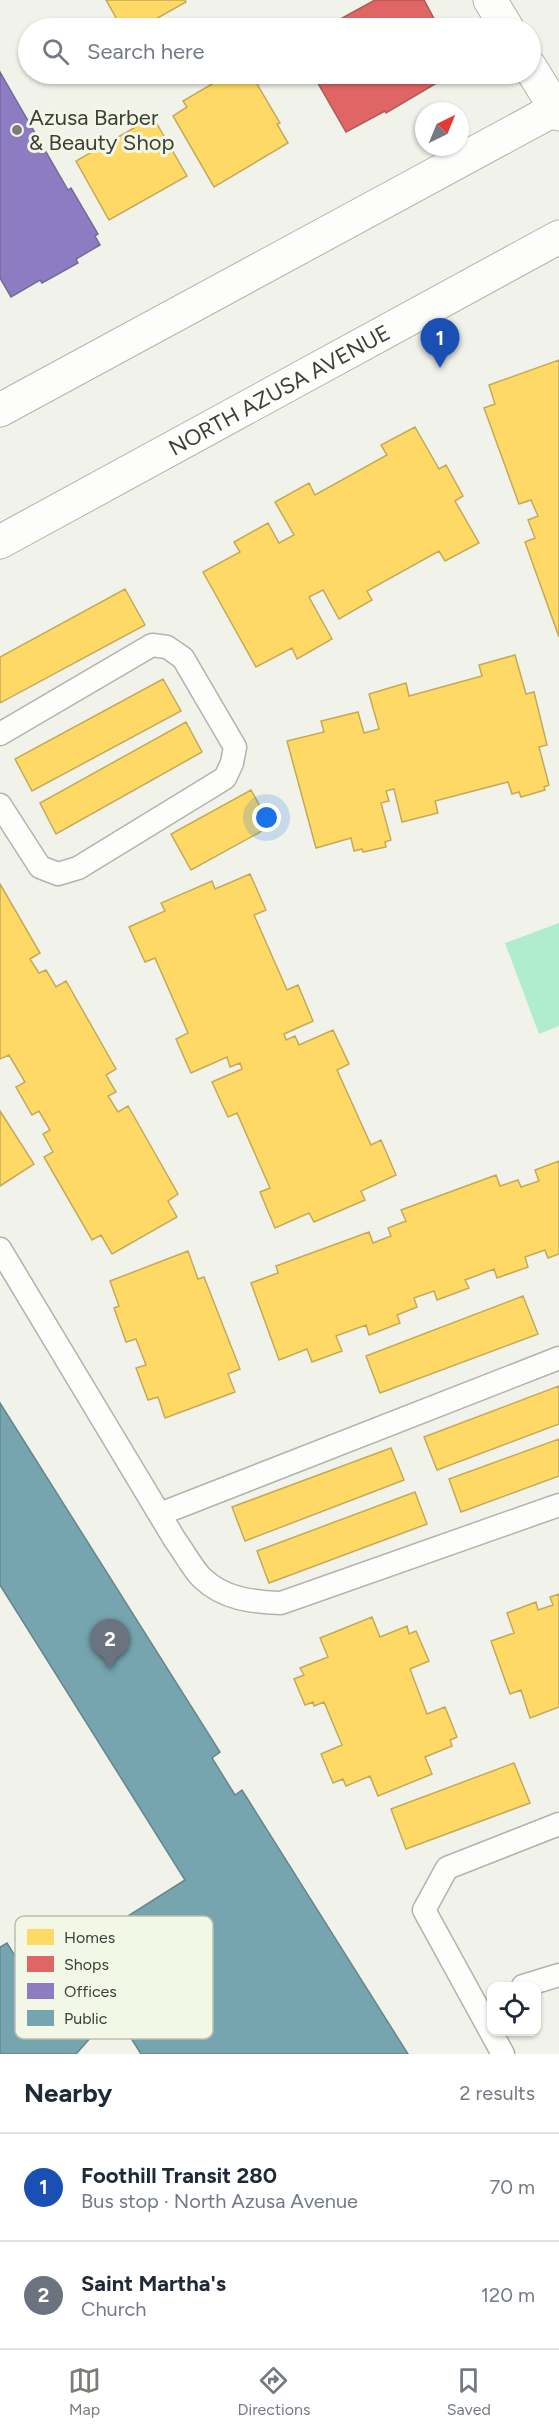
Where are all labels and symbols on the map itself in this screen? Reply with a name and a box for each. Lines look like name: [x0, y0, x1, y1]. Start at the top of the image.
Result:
north arrow: [415, 102, 469, 156]
place label: Azusa Barber & Beauty Shop: [29, 104, 174, 156]
marker: Azusa Barber & Beauty Shop: [10, 123, 24, 137]
pin: 1: [420, 318, 460, 368]
street label: NORTH AZUSA AVENUE: [164, 319, 395, 461]
your location: [252, 803, 281, 832]
pin: 2: [90, 1620, 130, 1669]
legend: [15, 1916, 213, 2039]
text: Homes: [64, 1928, 115, 1947]
text: Shops: [64, 1955, 109, 1974]
text: Offices: [64, 1982, 117, 2001]
text: Public: [64, 2009, 108, 2028]

